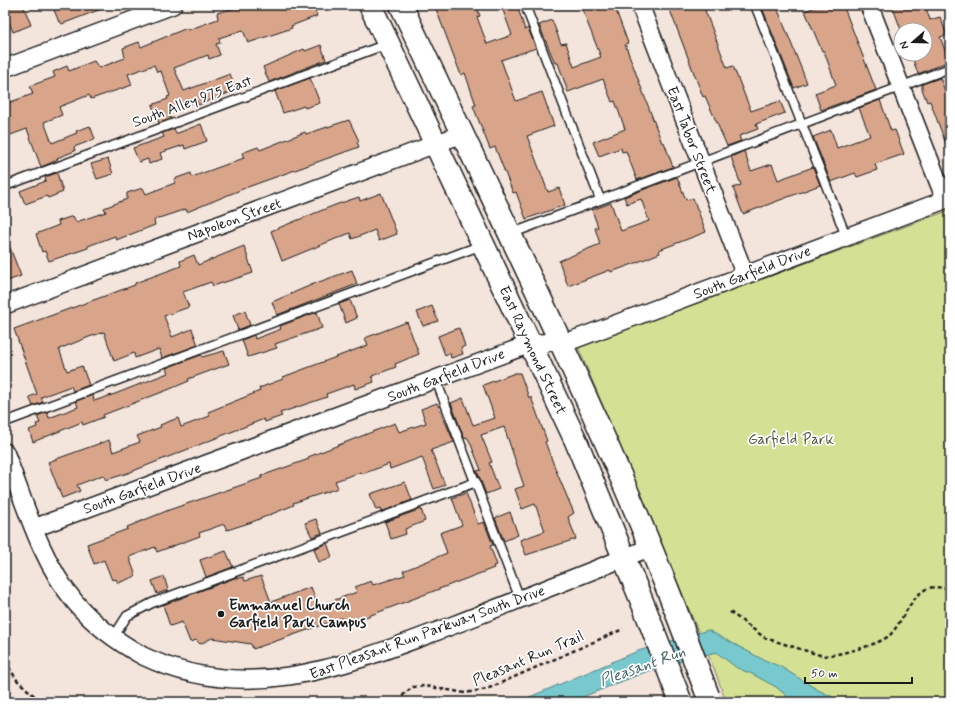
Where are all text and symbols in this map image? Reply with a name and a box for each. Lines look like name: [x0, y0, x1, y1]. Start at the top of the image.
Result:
north arrow: [893, 22, 933, 62]
text: N: [897, 39, 912, 51]
street label: South Alley 975 East: [130, 71, 255, 133]
street label: East Tabor Street: [661, 84, 721, 197]
street label: Napoleon Street: [184, 193, 285, 246]
street label: South Garfield Drive: [691, 241, 814, 305]
street label: East Raymond Street: [493, 283, 571, 418]
street label: South Garfield Drive: [385, 344, 508, 408]
park label: Garfield Park: [748, 430, 834, 450]
street label: South Garfield Drive: [81, 458, 204, 520]
street label: East Pleasant Run Parkway South Drive: [307, 581, 548, 685]
place label: Emmanuel Church Garfield Park Campus: [229, 596, 366, 633]
marker: Emmanuel Church Garfield Park Campus: [216, 609, 226, 619]
street label: Pleasant Run Trail: [470, 626, 587, 691]
water label: Pleasant Run: [597, 641, 688, 692]
scale bar: [805, 659, 912, 685]
text: 50 m: [811, 666, 838, 682]

